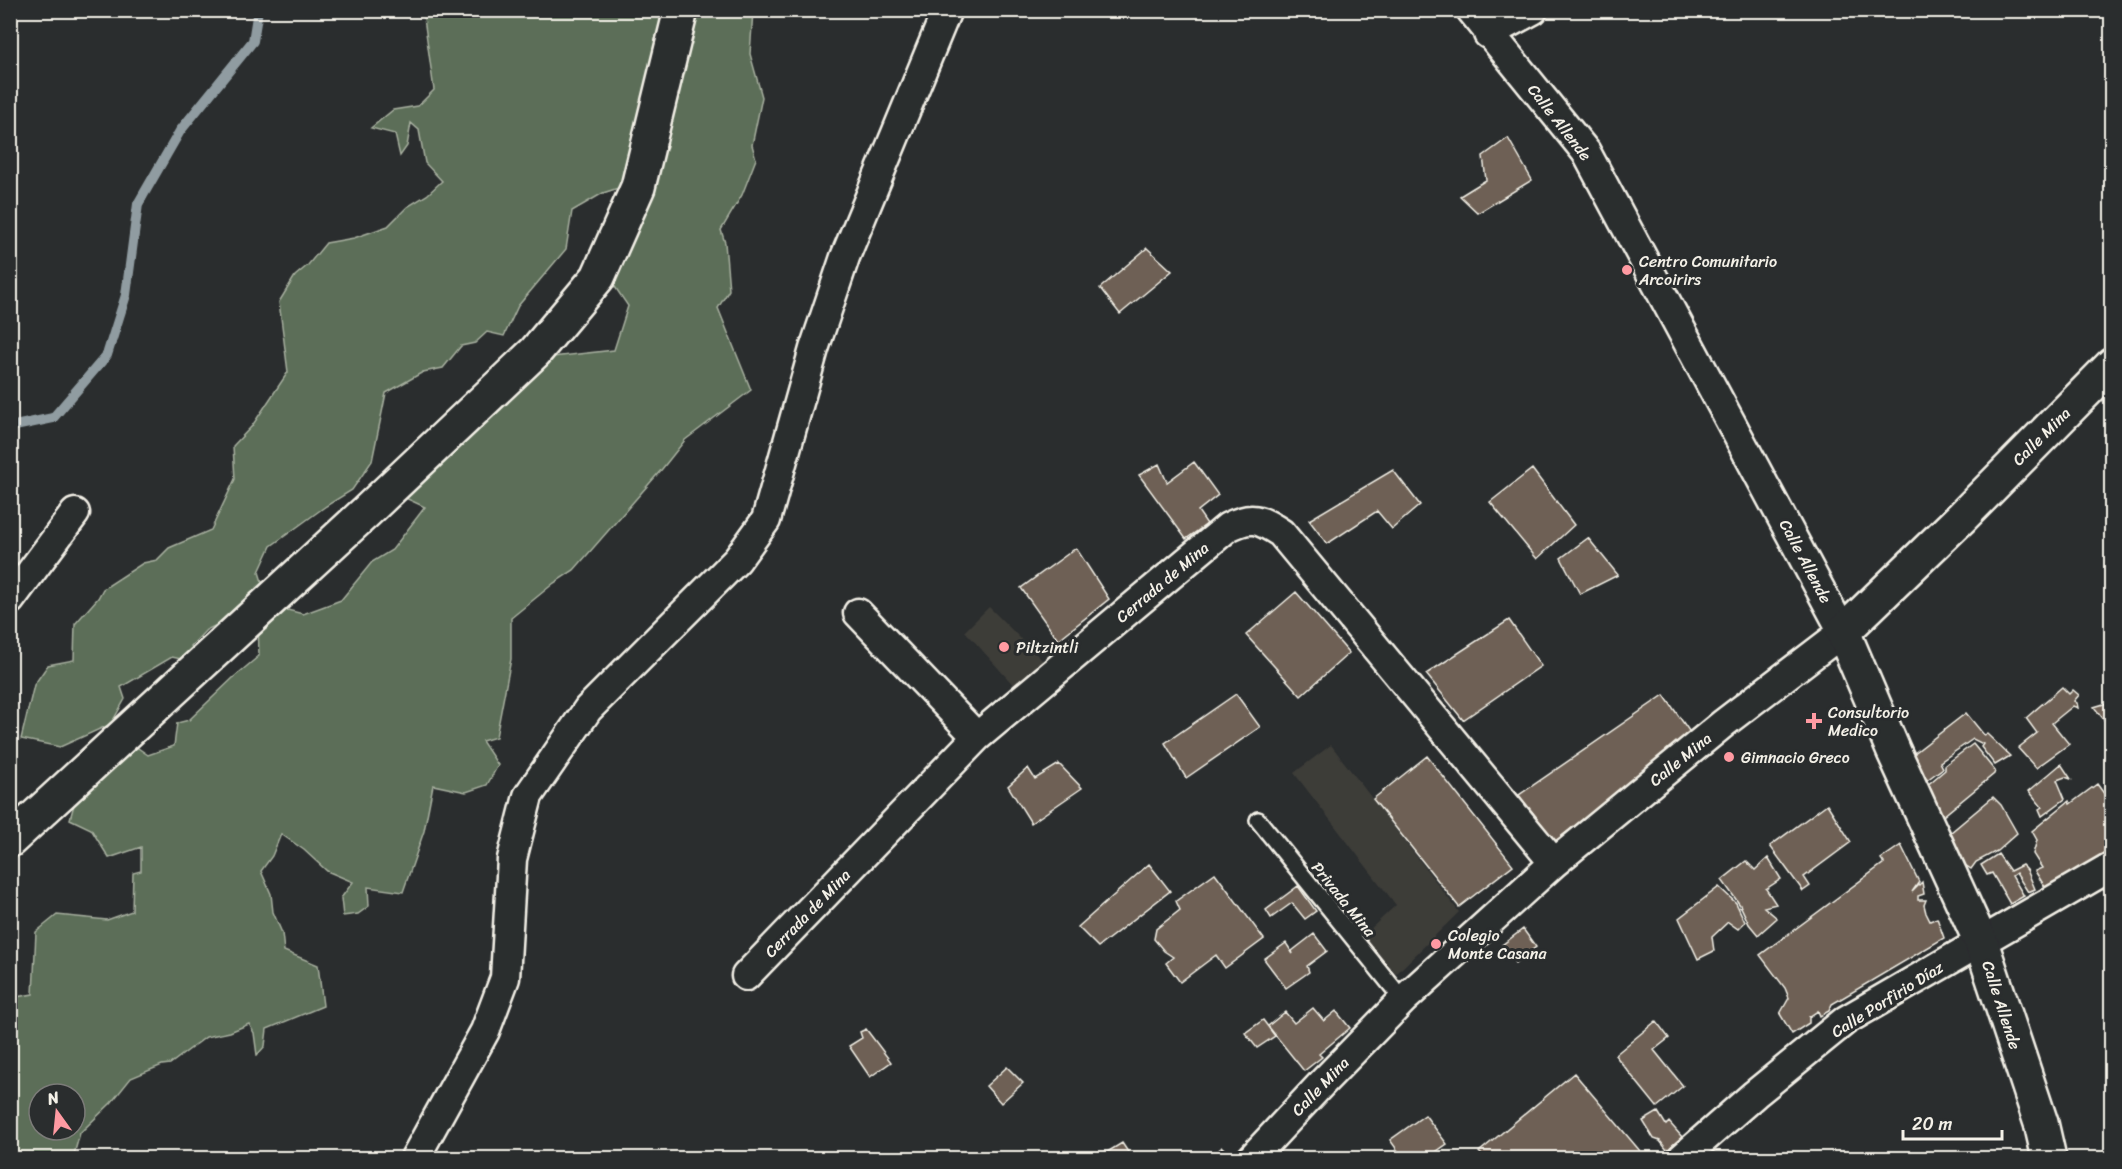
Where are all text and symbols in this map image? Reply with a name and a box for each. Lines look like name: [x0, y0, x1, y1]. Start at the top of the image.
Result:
street label: Calle Allende: [1520, 77, 1599, 168]
place label: Centro Comunitario Arcoirirs: [1638, 247, 1777, 294]
marker: Centro Comunitario Arcoirirs: [1620, 263, 1634, 277]
street label: Calle Mina: [2005, 400, 2078, 473]
street label: Calle Allende: [1771, 514, 1840, 609]
street label: Cerrada de Mina: [1109, 534, 1216, 630]
place label: Piltzintli: [1016, 633, 1079, 662]
marker: Piltzintli: [997, 640, 1011, 654]
place label: Consultorio Medico: [1828, 698, 1909, 745]
marker: Consultorio Medico: [1805, 712, 1823, 730]
street label: Calle Mina: [1642, 725, 1718, 794]
place label: Gimnacio Greco: [1741, 743, 1850, 772]
marker: Gimnacio Greco: [1722, 750, 1736, 764]
street label: Privada Mina: [1304, 855, 1384, 945]
street label: Cerrada de Mina: [757, 862, 858, 965]
place label: Colegio Monte Casana: [1448, 921, 1547, 968]
marker: Colegio Monte Casana: [1429, 937, 1443, 951]
street label: Calle Porfirio Díaz: [1825, 953, 1950, 1046]
street label: Calle Allende: [1973, 957, 2030, 1053]
street label: Calle Mina: [1284, 1050, 1357, 1123]
north arrow: [27, 1082, 87, 1142]
text: N: [43, 1082, 63, 1114]
scale bar: [1903, 1103, 2002, 1141]
text: 20 m: [1912, 1108, 1952, 1140]

